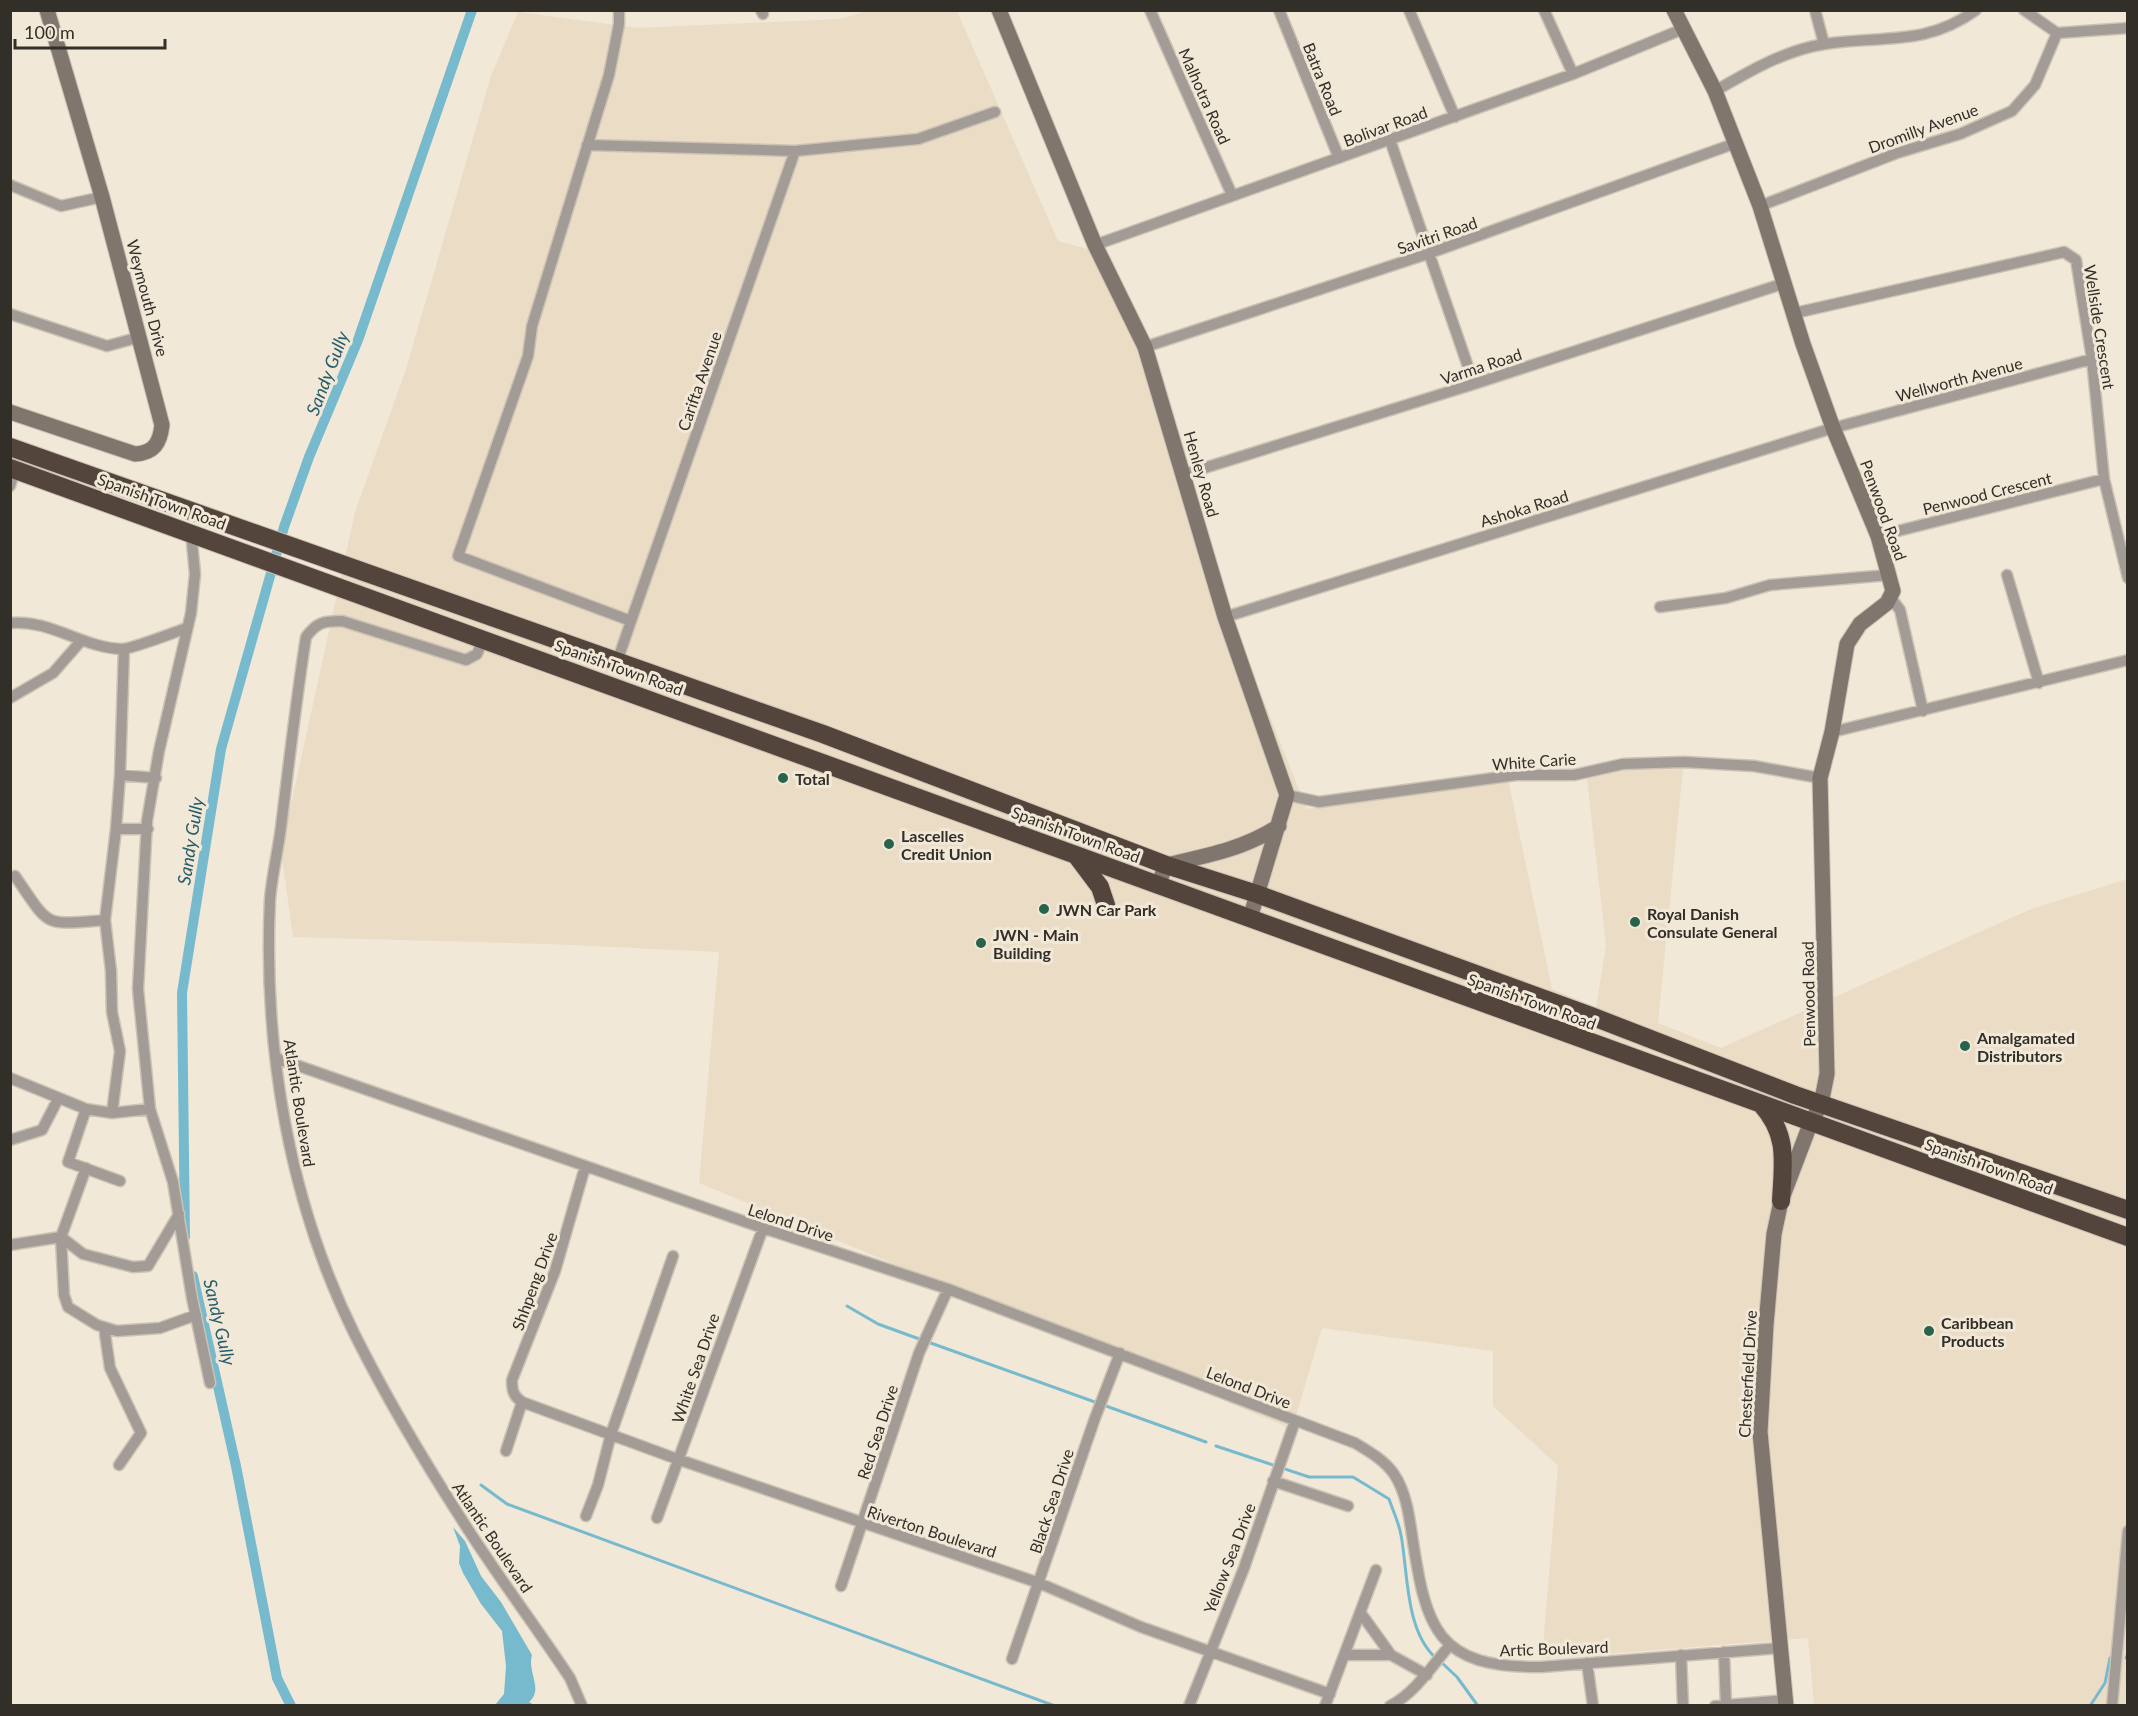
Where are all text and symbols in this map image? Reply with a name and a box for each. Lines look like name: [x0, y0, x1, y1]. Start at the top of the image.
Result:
scale bar: [15, 12, 165, 50]
text: 100 m: [24, 21, 75, 43]
street label: Batra Road: [1300, 40, 1346, 118]
street label: Malhotra Road: [1175, 45, 1235, 147]
street label: Dromilly Avenue: [1865, 99, 1981, 157]
street label: Bolivar Road: [1340, 102, 1430, 150]
street label: Savitri Road: [1394, 212, 1480, 258]
street label: Weymouth Drive: [123, 237, 173, 359]
street label: Wellside Crescent: [2081, 263, 2119, 391]
water label: Sandy Gully: [301, 328, 353, 418]
street label: Carifta Avenue: [673, 329, 725, 433]
street label: Varma Road: [1438, 344, 1524, 388]
street label: Wellworth Avenue: [1894, 353, 2024, 405]
street label: Henley Road: [1181, 429, 1223, 519]
street label: Penwood Road: [1857, 457, 1911, 563]
street label: Penwood Crescent: [1921, 468, 2054, 518]
street label: Spanish Town Road: [95, 469, 229, 533]
street label: Ashoka Road: [1478, 486, 1570, 530]
street label: Spanish Town Road: [552, 635, 686, 699]
street label: White Carie: [1491, 749, 1577, 773]
place label: Total: [795, 769, 830, 788]
marker: Total: [776, 771, 790, 785]
water label: Sandy Gully: [172, 795, 208, 886]
street label: Spanish Town Road: [1009, 802, 1143, 866]
place label: Lascelles Credit Union: [901, 826, 992, 863]
marker: Lascelles Credit Union: [882, 837, 896, 851]
place label: JWN Car Park: [1056, 900, 1157, 919]
marker: JWN Car Park: [1037, 902, 1051, 916]
place label: Royal Danish Consulate General: [1647, 904, 1778, 941]
marker: Royal Danish Consulate General: [1628, 915, 1642, 929]
place label: JWN - Main Building: [993, 925, 1079, 962]
marker: JWN - Main Building: [974, 936, 988, 950]
street label: Penwood Road: [1798, 941, 1818, 1047]
street label: Spanish Town Road: [1465, 969, 1599, 1033]
place label: Amalgamated Distributors: [1976, 1028, 2075, 1065]
street label: Atlantic Boulevard: [281, 1038, 319, 1168]
marker: Amalgamated Distributors: [1958, 1039, 1972, 1053]
street label: Spanish Town Road: [1922, 1134, 2056, 1198]
street label: Lelond Drive: [746, 1199, 836, 1245]
street label: Shhpeng Drive: [507, 1229, 561, 1333]
water label: Sandy Gully: [199, 1277, 241, 1368]
street label: Chesterfield Drive: [1734, 1310, 1760, 1438]
street label: White Sea Drive: [667, 1311, 723, 1425]
place label: Caribbean Products: [1941, 1313, 2014, 1350]
marker: Caribbean Products: [1922, 1324, 1936, 1338]
street label: Lelond Drive: [1204, 1362, 1294, 1412]
street label: Red Sea Drive: [853, 1382, 901, 1482]
street label: Black Sea Drive: [1025, 1446, 1077, 1556]
street label: Atlantic Boulevard: [449, 1478, 537, 1596]
street label: Yellow Sea Drive: [1199, 1500, 1259, 1616]
street label: Riverton Boulevard: [865, 1501, 999, 1561]
street label: Artic Boulevard: [1499, 1637, 1609, 1659]

